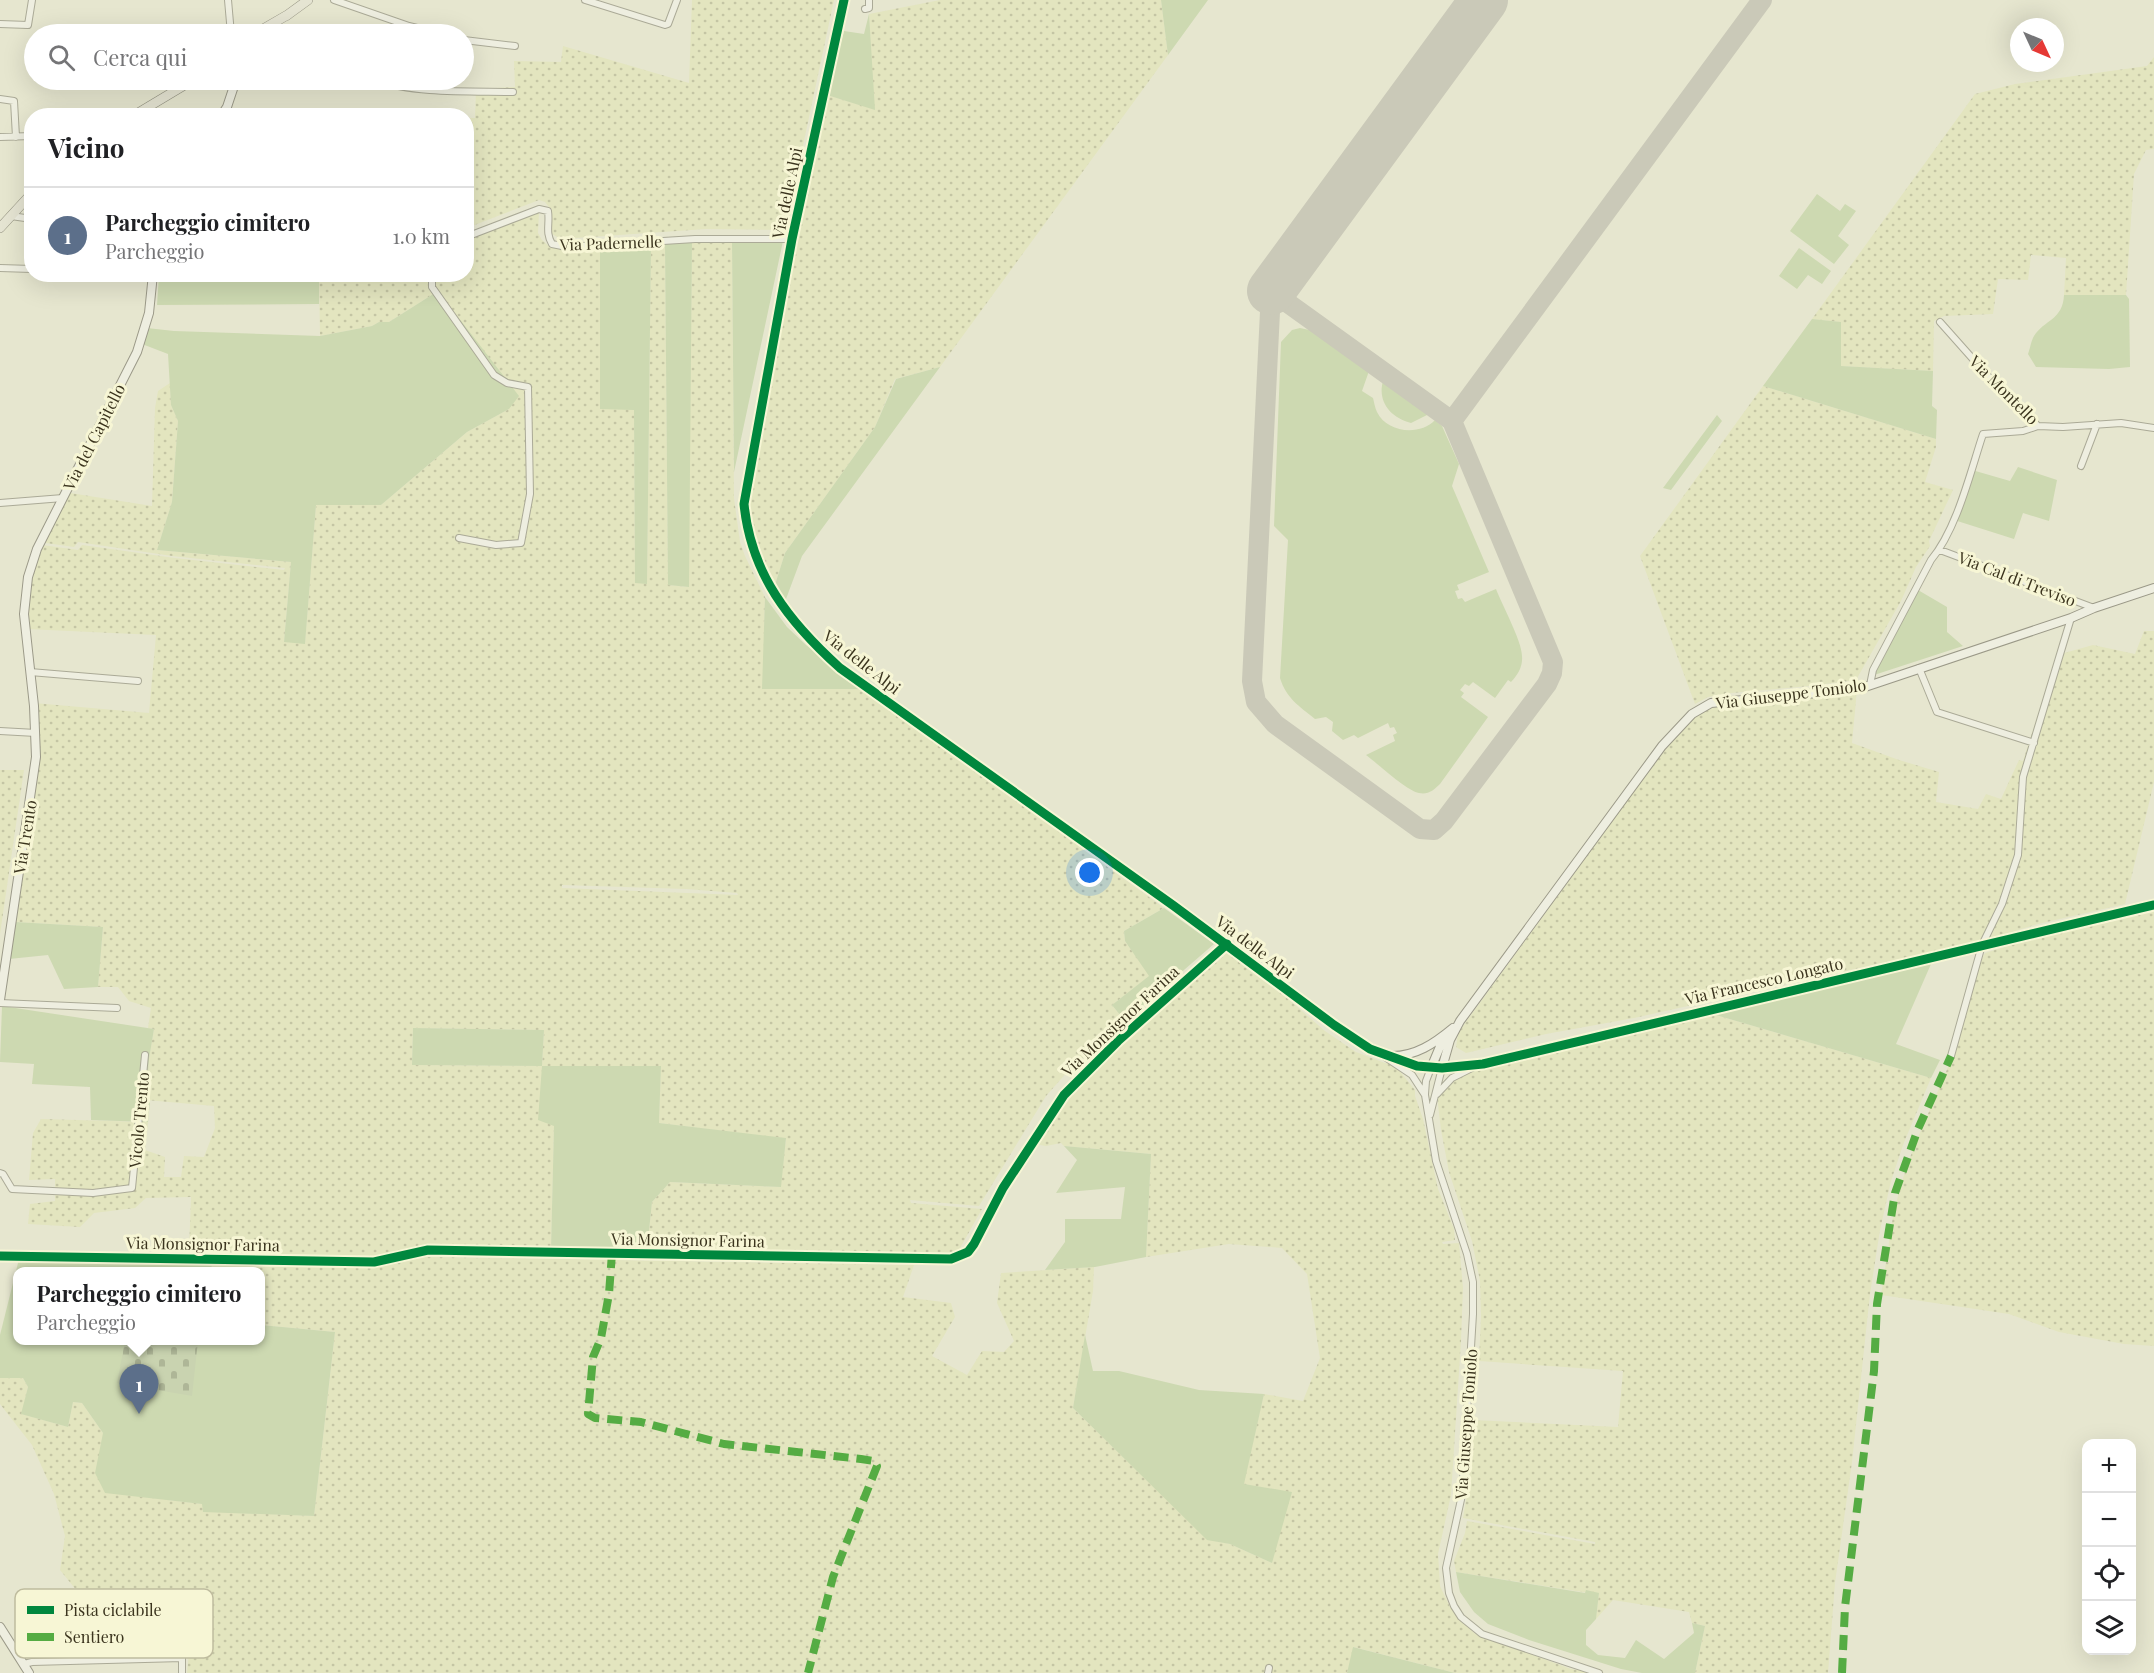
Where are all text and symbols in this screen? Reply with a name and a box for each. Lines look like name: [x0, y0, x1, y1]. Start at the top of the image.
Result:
north arrow: [2010, 18, 2064, 72]
search box: [24, 24, 474, 90]
icon: search: [45, 41, 78, 74]
text: Cerca qui: [93, 42, 187, 72]
text: Vicino: [48, 130, 125, 165]
street label: Via delle Alpi: [766, 145, 806, 241]
text: Parcheggio cimitero: [105, 207, 310, 237]
text: 1: [64, 222, 71, 249]
text: 1.0 km: [392, 222, 450, 249]
street label: Via Padernelle: [558, 230, 663, 255]
text: Parcheggio: [105, 237, 205, 264]
street label: Via Montello: [1965, 350, 2044, 429]
street label: Via del Capitello: [57, 380, 129, 494]
street label: Via Cal di Treviso: [1954, 546, 2079, 611]
street label: Via delle Alpi: [819, 624, 906, 699]
street label: Via Giuseppe Toniolo: [1714, 674, 1867, 713]
street label: Via Trento: [8, 798, 41, 876]
your location: [1075, 858, 1104, 887]
street label: Via delle Alpi: [1211, 910, 1299, 983]
street label: Via Francesco Longato: [1682, 952, 1845, 1009]
street label: Via Monsignor Farina: [1056, 961, 1183, 1081]
street label: Vicolo Trento: [124, 1071, 153, 1170]
street label: Via Monsignor Farina: [610, 1228, 765, 1251]
street label: Via Monsignor Farina: [125, 1232, 280, 1255]
popup: [13, 1267, 265, 1345]
text: Parcheggio cimitero: [36, 1278, 242, 1308]
text: Parcheggio: [36, 1308, 136, 1335]
street label: Via Giuseppe Toniolo: [1450, 1348, 1481, 1501]
pin: 1: [120, 1364, 158, 1414]
map controls: [2082, 1439, 2136, 1655]
button: +: [2082, 1439, 2136, 1493]
button: −: [2082, 1493, 2136, 1547]
button: locate: [2082, 1547, 2136, 1601]
legend: [15, 1589, 213, 1658]
text: Pista ciclabile: [64, 1599, 162, 1620]
button: layers: [2082, 1601, 2136, 1655]
text: Sentiero: [64, 1626, 125, 1647]

